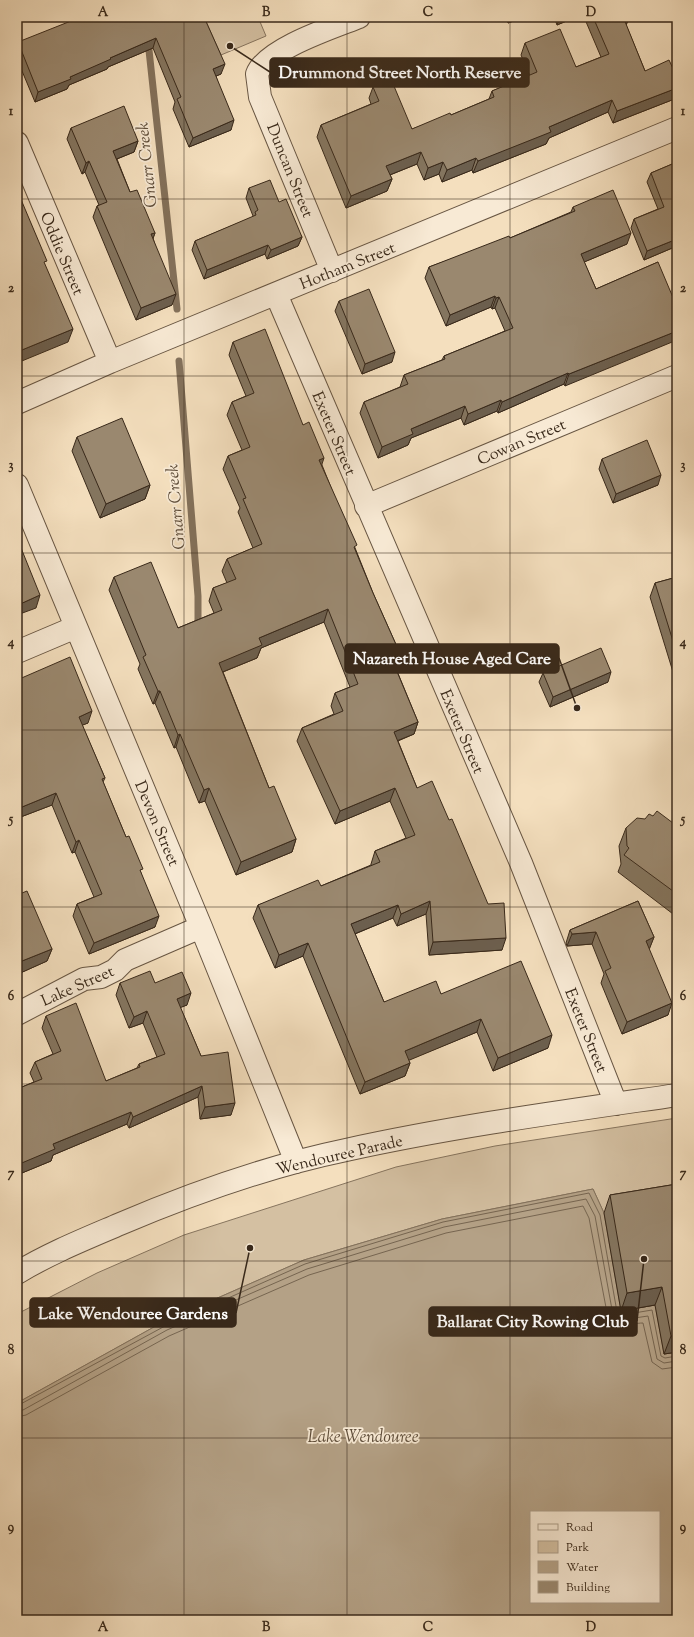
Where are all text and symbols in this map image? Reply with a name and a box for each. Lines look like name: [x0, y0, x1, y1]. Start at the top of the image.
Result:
text: A: [98, 4, 109, 22]
text: B: [262, 4, 271, 22]
text: C: [423, 4, 433, 22]
text: D: [586, 4, 596, 22]
callout: Drummond Street North Reserve: [270, 58, 529, 87]
text: Drummond Street North Reserve: [279, 62, 521, 86]
text: 1: [9, 103, 14, 121]
text: 1: [681, 103, 686, 121]
street label: Duncan Street: [259, 120, 318, 222]
water label: Gnarr Creek: [132, 121, 164, 209]
street label: Oddie Street: [33, 209, 89, 300]
street label: Hotham Street: [297, 237, 400, 297]
text: 2: [8, 280, 15, 298]
text: 2: [680, 280, 687, 298]
street label: Exeter Street: [305, 388, 361, 480]
street label: Cowan Street: [474, 414, 570, 472]
text: 3: [8, 457, 14, 475]
text: 3: [680, 457, 686, 475]
water label: Gnarr Creek: [161, 463, 193, 550]
text: 4: [7, 634, 15, 652]
text: 4: [679, 634, 687, 652]
callout: Nazareth House Aged Care: [345, 644, 559, 673]
text: Nazareth House Aged Care: [353, 648, 551, 672]
street label: Exeter Street: [433, 686, 489, 778]
street label: Devon Street: [127, 778, 184, 871]
text: 5: [8, 811, 14, 829]
text: 5: [680, 811, 686, 829]
street label: Lake Street: [38, 961, 119, 1014]
street label: Exeter Street: [557, 985, 612, 1077]
text: 6: [8, 988, 15, 1006]
text: 6: [680, 988, 687, 1006]
street label: Wendouree Parade: [274, 1131, 405, 1182]
text: 7: [8, 1165, 15, 1183]
text: 7: [680, 1165, 687, 1183]
callout: Lake Wendouree Gardens: [30, 1298, 236, 1327]
text: Lake Wendouree Gardens: [38, 1303, 228, 1327]
callout: Ballarat City Rowing Club: [429, 1307, 637, 1336]
text: Ballarat City Rowing Club: [437, 1311, 629, 1335]
text: 8: [8, 1342, 15, 1360]
text: 8: [680, 1342, 687, 1360]
water label: Lake Wendouree: [307, 1426, 419, 1450]
legend: [530, 1511, 660, 1603]
text: 9: [8, 1519, 15, 1537]
text: Road: [566, 1519, 593, 1537]
text: 9: [680, 1519, 687, 1537]
text: Park: [566, 1539, 589, 1557]
text: Water: [566, 1559, 599, 1577]
text: Building: [566, 1579, 610, 1597]
text: A: [98, 1619, 109, 1637]
text: B: [262, 1619, 271, 1637]
text: C: [423, 1619, 433, 1637]
text: D: [586, 1619, 596, 1637]

